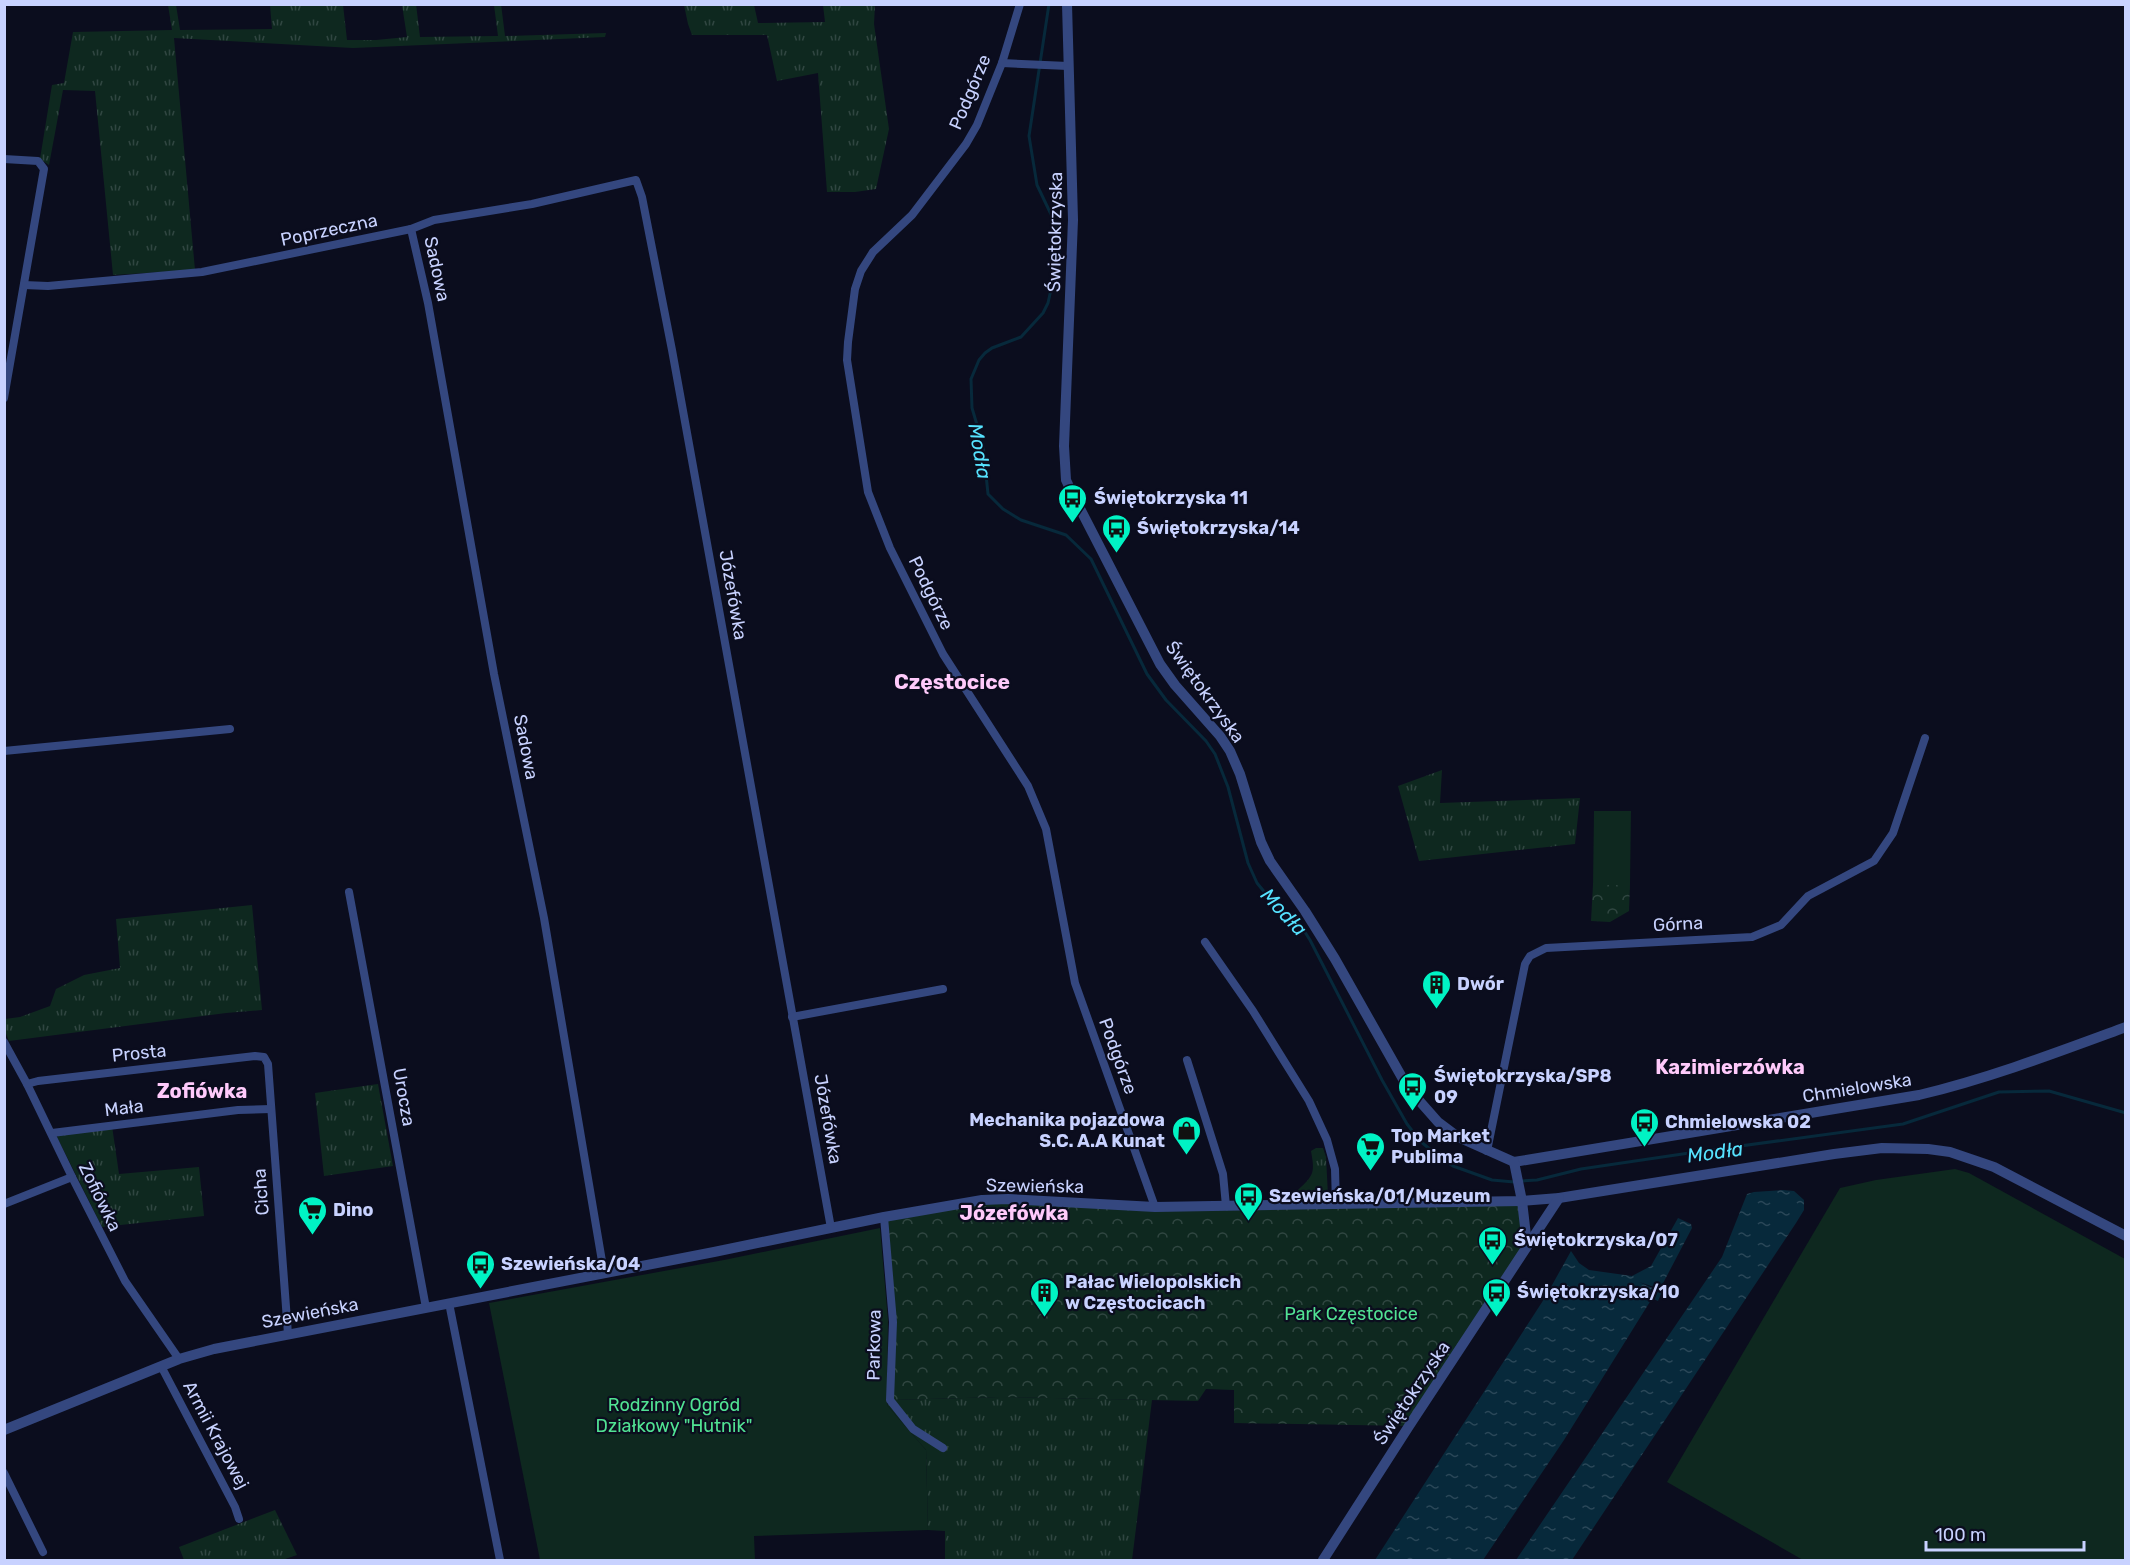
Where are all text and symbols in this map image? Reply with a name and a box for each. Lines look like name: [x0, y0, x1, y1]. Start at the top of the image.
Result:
street label: Podgórze: [944, 51, 996, 133]
street label: Świętokrzyska: [1043, 172, 1067, 292]
street label: Poprzeczna: [279, 209, 379, 251]
street label: Sadowa: [419, 234, 455, 304]
water label: Modła: [963, 421, 997, 481]
bus stop icon: Świętokrzyska 11: [1057, 482, 1089, 524]
place label: Świętokrzyska 11: [1094, 487, 1248, 509]
bus stop icon: Świętokrzyska/14: [1100, 512, 1132, 554]
place label: Świętokrzyska/14: [1137, 517, 1300, 539]
street label: Józefówka: [714, 548, 752, 642]
street label: Podgórze: [904, 552, 958, 634]
street label: Świętokrzyska: [1161, 637, 1249, 747]
district label: Częstocice: [894, 669, 1010, 694]
street label: Sadowa: [509, 712, 543, 782]
water label: Modła: [1256, 883, 1312, 941]
street label: Górna: [1652, 912, 1704, 936]
building icon: Dwór: [1420, 968, 1452, 1010]
place label: Dwór: [1457, 973, 1504, 995]
street label: Podgórze: [1094, 1015, 1142, 1097]
street label: Prosta: [111, 1039, 167, 1067]
district label: Kazimierzówka: [1655, 1055, 1805, 1079]
place label: Świętokrzyska/SP8 09: [1434, 1065, 1612, 1108]
street label: Urocza: [388, 1066, 420, 1128]
street label: Chmielowska: [1801, 1069, 1913, 1107]
bus stop icon: Świętokrzyska/SP8 09: [1397, 1070, 1429, 1112]
street label: Józefówka: [809, 1072, 847, 1166]
district label: Zofiówka: [157, 1079, 247, 1103]
street label: Mała: [103, 1095, 145, 1121]
bus stop icon: Chmielowska 02: [1628, 1106, 1660, 1148]
place label: Mechanika pojazdowa S.C. A.A Kunat: [969, 1109, 1165, 1152]
place label: Chmielowska 02: [1665, 1111, 1811, 1133]
shop icon: Mechanika pojazdowa S.C. A.A Kunat: [1170, 1114, 1202, 1156]
place label: Top Market Publima: [1391, 1125, 1490, 1168]
supermarket icon: Top Market Publima: [1354, 1130, 1386, 1172]
water label: Modła: [1685, 1136, 1745, 1168]
street label: Zofiówka: [74, 1159, 126, 1235]
street label: Cicha: [248, 1168, 274, 1216]
street label: Szewieńska: [986, 1174, 1084, 1198]
bus stop icon: Szewieńska/01/Muzeum: [1232, 1180, 1264, 1222]
place label: Szewieńska/01/Muzeum: [1269, 1185, 1490, 1207]
supermarket icon: Dino: [296, 1194, 328, 1236]
place label: Dino: [333, 1199, 374, 1221]
district label: Józefówka: [960, 1201, 1068, 1225]
bus stop icon: Świętokrzyska/07: [1477, 1224, 1509, 1266]
place label: Świętokrzyska/07: [1514, 1229, 1678, 1251]
bus stop icon: Szewieńska/04: [464, 1248, 496, 1290]
place label: Szewieńska/04: [501, 1253, 640, 1275]
place label: Pałac Wielopolskich w Częstocicach: [1065, 1271, 1241, 1314]
building icon: Pałac Wielopolskich w Częstocicach: [1028, 1276, 1060, 1318]
bus stop icon: Świętokrzyska/10: [1480, 1276, 1512, 1318]
place label: Świętokrzyska/10: [1517, 1281, 1680, 1303]
street label: Szewieńska: [260, 1293, 360, 1333]
park label: Park Częstocice: [1284, 1303, 1418, 1325]
street label: Parkowa: [862, 1309, 886, 1381]
street label: Świętokrzyska: [1369, 1337, 1455, 1449]
street label: Armii Krajowej: [178, 1377, 254, 1493]
park label: Rodzinny Ogród Działkowy "Hutnik": [596, 1394, 752, 1437]
scale bar: [1926, 1514, 2084, 1552]
text: 100 m: [1935, 1524, 1986, 1546]

